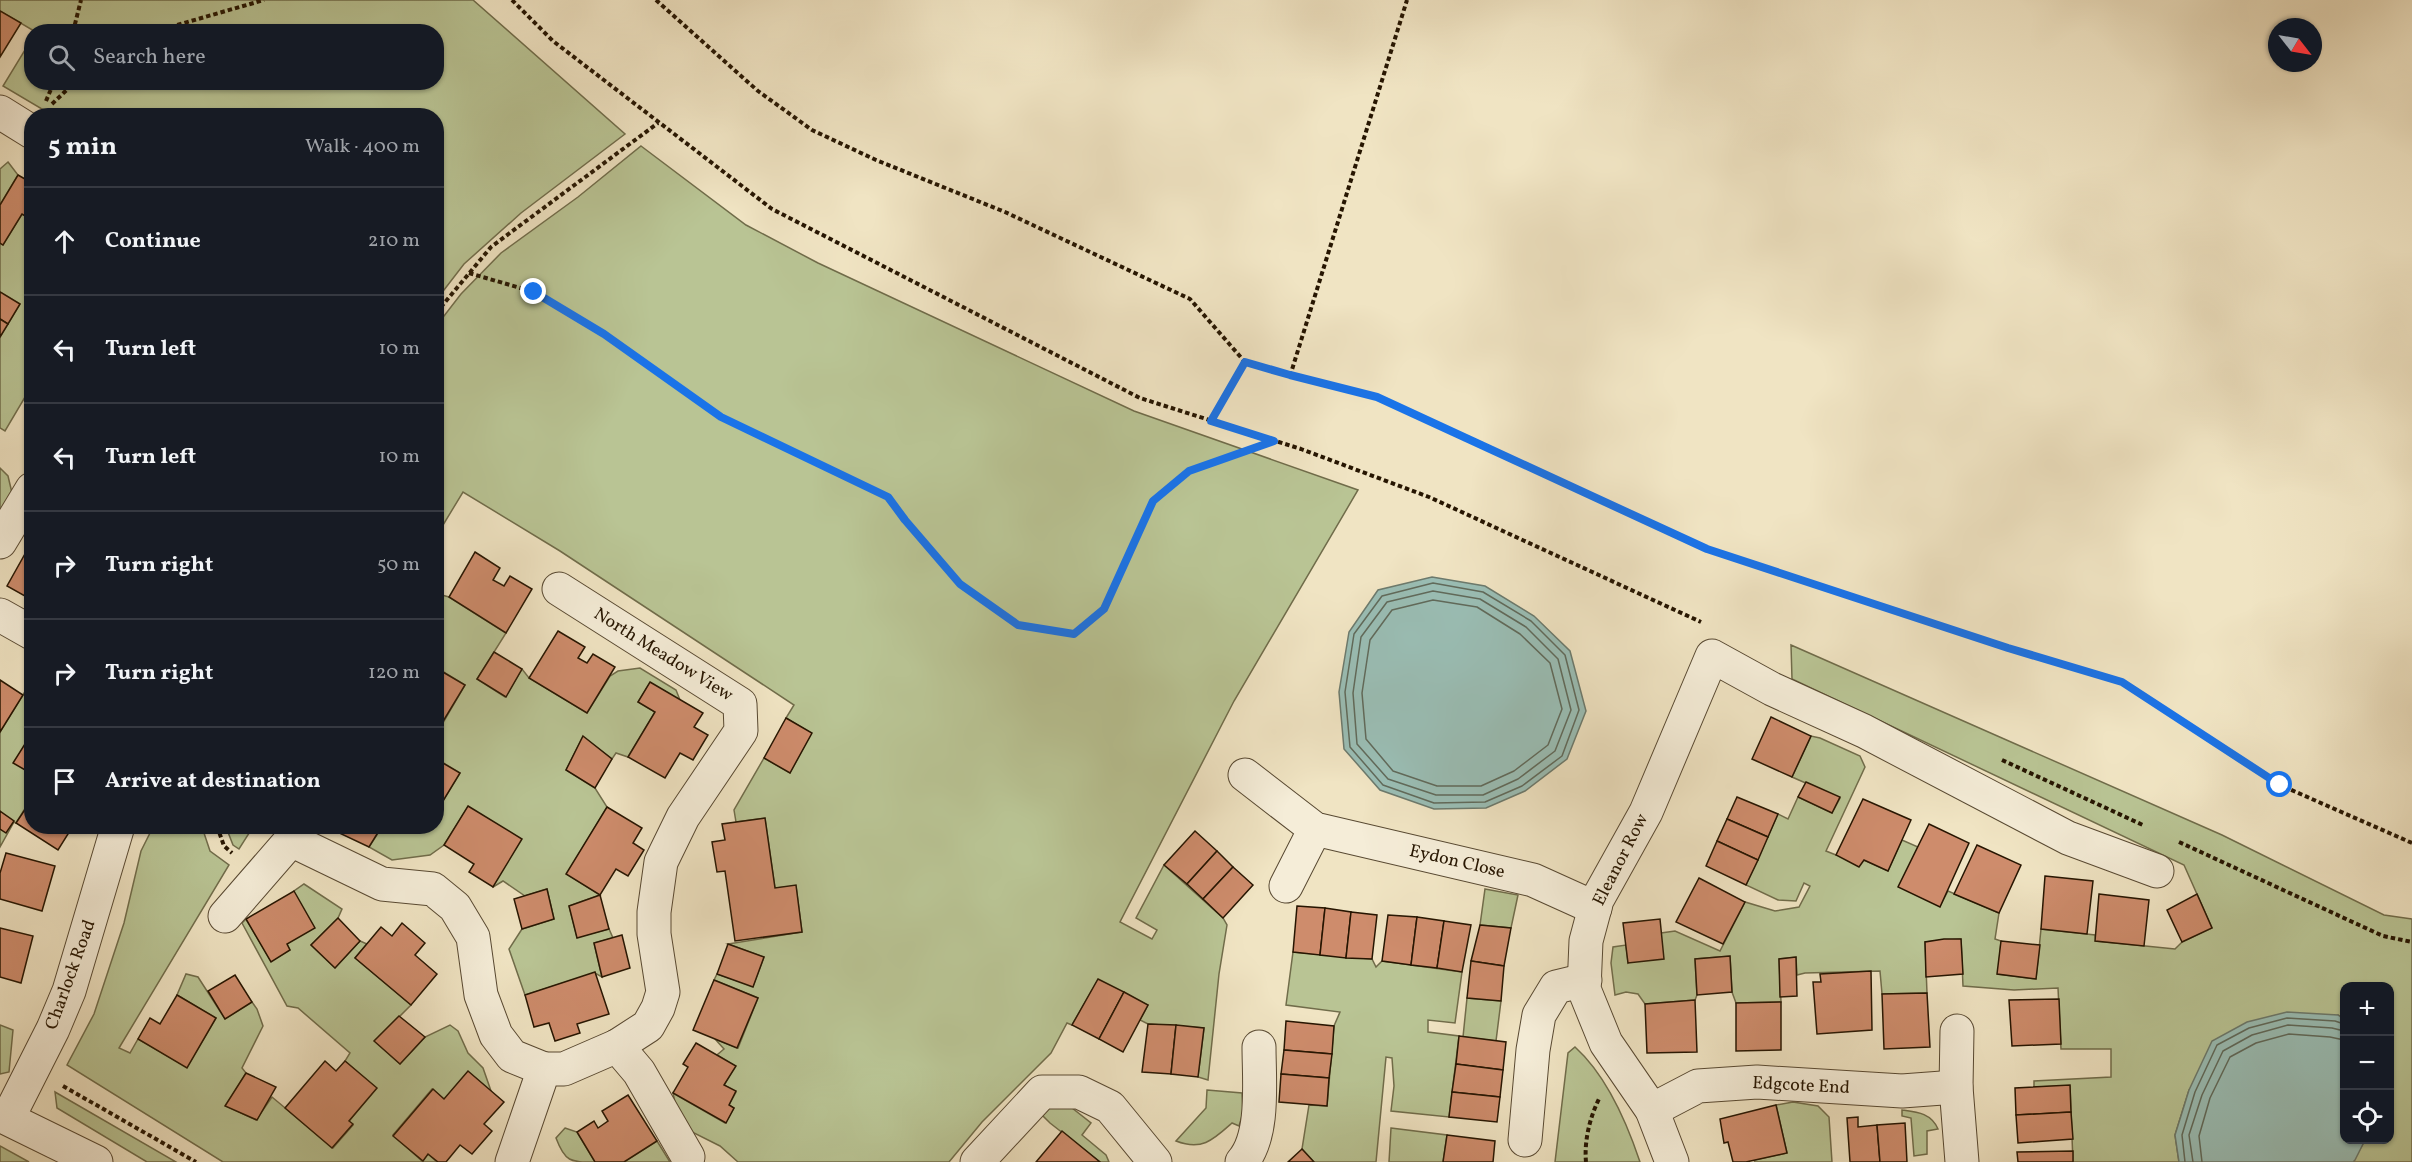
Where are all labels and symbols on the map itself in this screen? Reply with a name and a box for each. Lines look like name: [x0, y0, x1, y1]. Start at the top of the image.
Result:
north arrow: [2268, 18, 2322, 72]
route end: [520, 278, 546, 304]
street label: North Meadow View: [588, 602, 738, 708]
route start: [2266, 771, 2292, 797]
street label: Eleanor Row: [1587, 810, 1655, 910]
street label: Eydon Close: [1407, 839, 1507, 885]
street label: Charlock Road: [39, 916, 103, 1034]
street label: Edgcote End: [1752, 1071, 1850, 1101]

